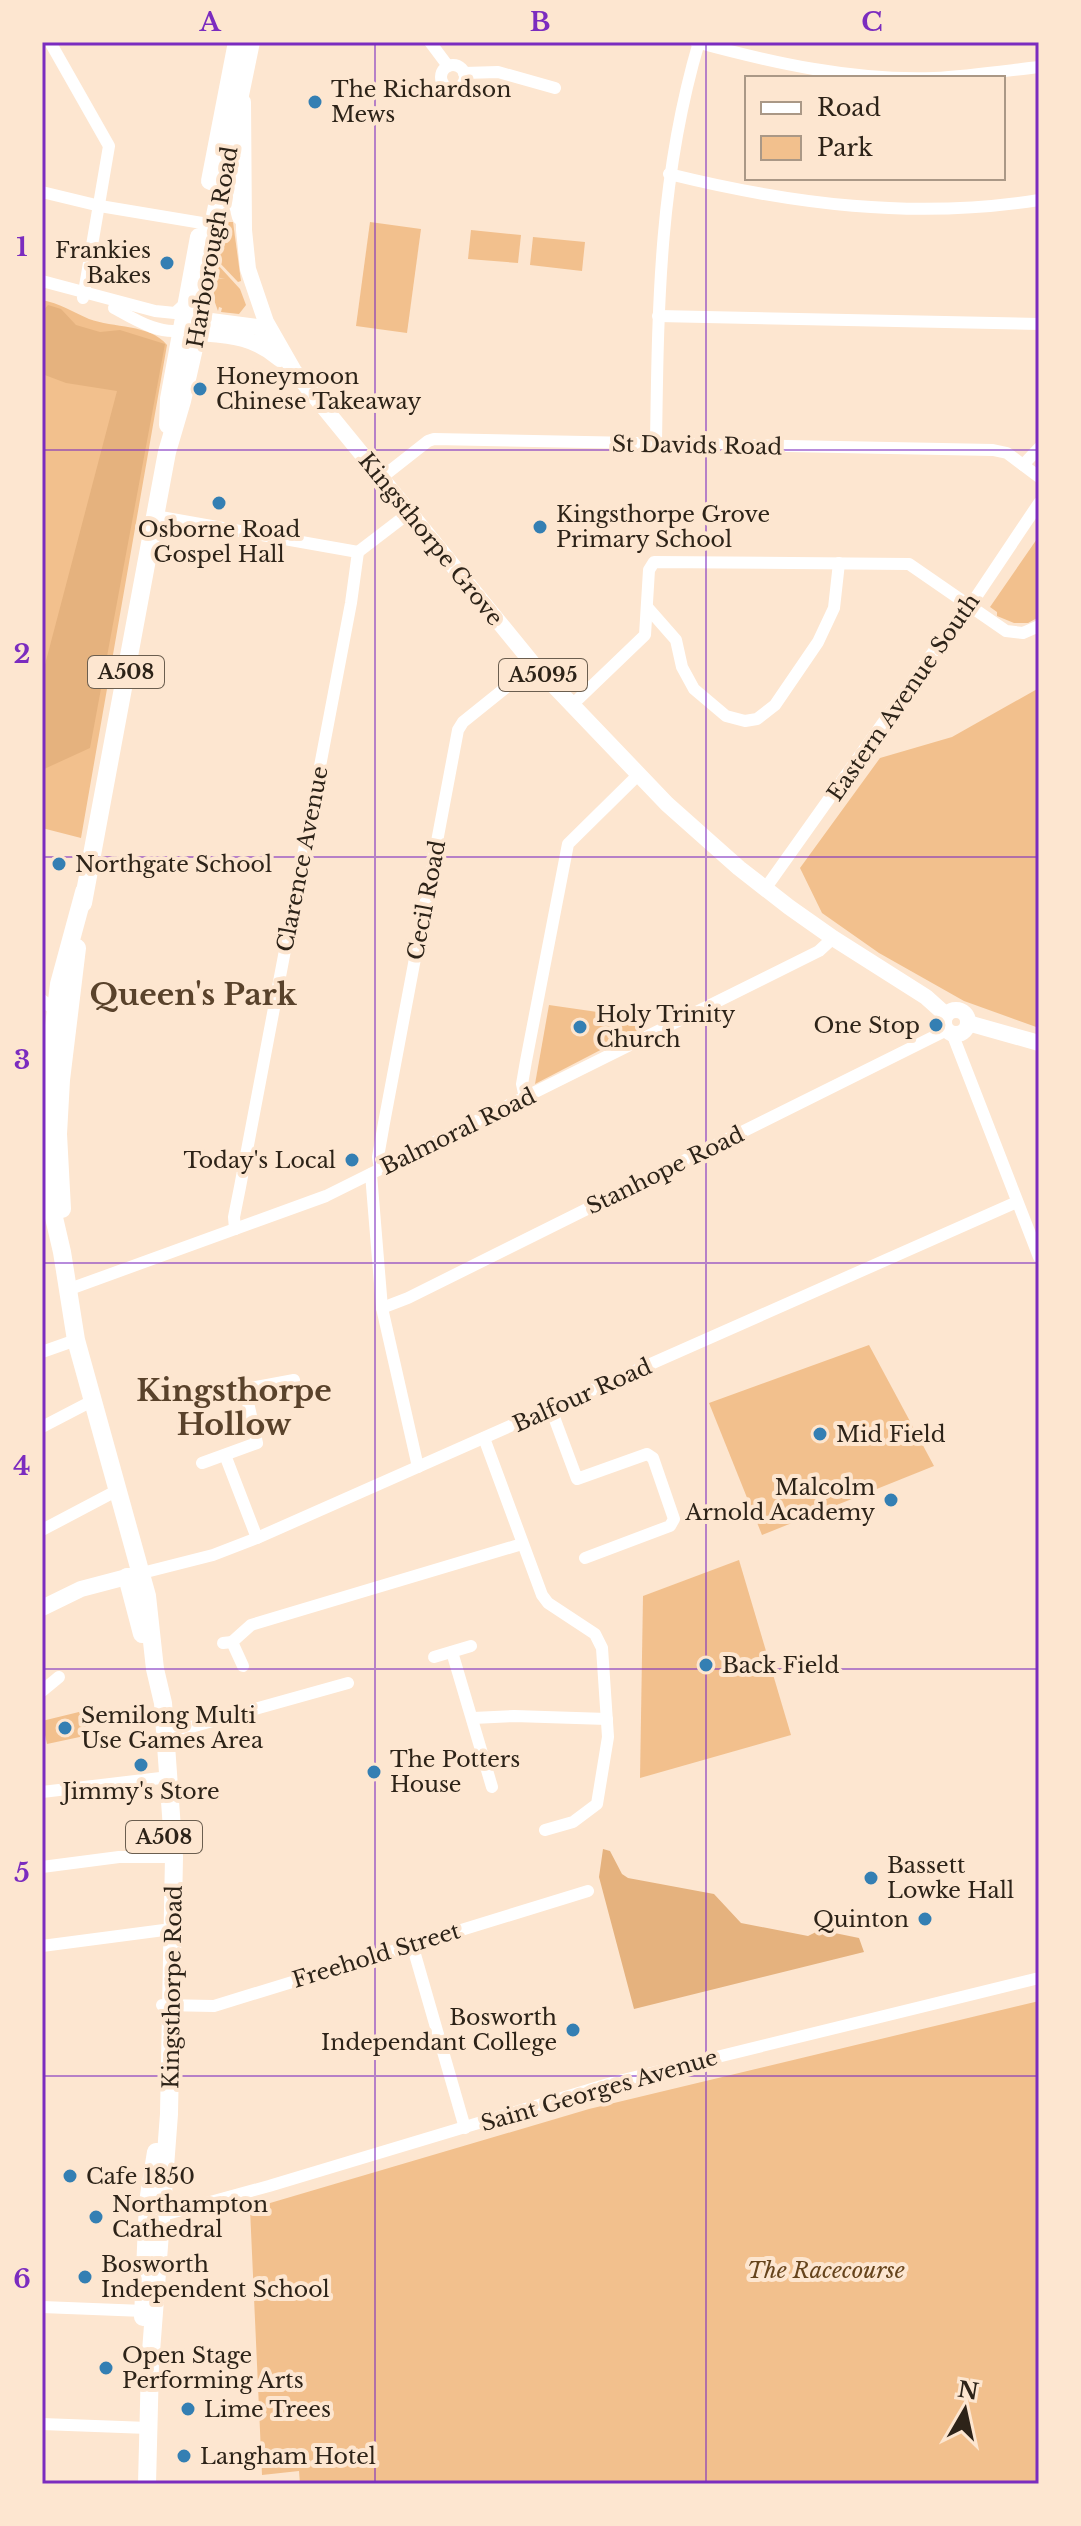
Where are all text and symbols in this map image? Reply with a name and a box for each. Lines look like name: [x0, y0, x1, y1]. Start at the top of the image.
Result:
text: A: [198, 6, 221, 38]
text: B: [530, 6, 550, 38]
text: C: [861, 6, 883, 38]
place label: The Richardson Mews: [331, 76, 511, 128]
legend: [745, 76, 1005, 180]
marker: The Richardson Mews: [306, 93, 324, 111]
text: Road: [817, 93, 881, 122]
text: Park: [817, 133, 873, 162]
street label: Harborough Road: [181, 144, 244, 350]
text: 1: [16, 231, 28, 263]
place label: Frankies Bakes: [55, 237, 151, 289]
marker: Frankies Bakes: [158, 254, 176, 272]
place label: Honeymoon Chinese Takeaway: [216, 363, 421, 415]
marker: Honeymoon Chinese Takeaway: [191, 380, 209, 398]
street label: St Davids Road: [612, 431, 783, 460]
street label: Kingsthorpe Grove: [353, 448, 508, 631]
marker: Osborne Road Gospel Hall: [210, 494, 228, 512]
place label: Kingsthorpe Grove Primary School: [556, 501, 770, 553]
place label: Osborne Road Gospel Hall: [138, 516, 300, 568]
marker: Kingsthorpe Grove Primary School: [531, 518, 549, 536]
street label: Eastern Avenue South: [822, 588, 985, 806]
text: 2: [14, 638, 30, 670]
road number: A508: [88, 656, 164, 688]
road number: A5095: [499, 659, 587, 691]
street label: Clarence Avenue: [271, 764, 334, 954]
street label: Cecil Road: [402, 838, 451, 962]
place label: Northgate School: [75, 851, 272, 878]
marker: Northgate School: [50, 855, 68, 873]
district label: Queen's Park: [89, 976, 298, 1013]
place label: Holy Trinity Church: [596, 1001, 735, 1053]
place label: One Stop: [813, 1012, 920, 1039]
marker: One Stop: [927, 1016, 945, 1034]
marker: Holy Trinity Church: [571, 1018, 589, 1036]
text: 3: [14, 1044, 30, 1076]
street label: Balmoral Road: [376, 1082, 540, 1181]
street label: Stanhope Road: [582, 1121, 748, 1220]
place label: Today's Local: [183, 1147, 336, 1174]
marker: Today's Local: [343, 1151, 361, 1169]
street label: Balfour Road: [509, 1353, 656, 1438]
district label: Kingsthorpe Hollow: [136, 1372, 332, 1443]
place label: Mid Field: [836, 1421, 946, 1448]
marker: Mid Field: [811, 1425, 829, 1443]
text: 4: [13, 1450, 31, 1482]
place label: Malcolm Arnold Academy: [684, 1474, 875, 1526]
marker: Malcolm Arnold Academy: [882, 1491, 900, 1509]
place label: Back Field: [722, 1652, 839, 1679]
marker: Back Field: [697, 1656, 715, 1674]
place label: Semilong Multi Use Games Area: [81, 1702, 264, 1754]
marker: Semilong Multi Use Games Area: [56, 1719, 74, 1737]
place label: The Potters House: [390, 1746, 520, 1798]
marker: Jimmy's Store: [132, 1756, 150, 1774]
marker: The Potters House: [365, 1763, 383, 1781]
place label: Jimmy's Store: [59, 1778, 220, 1805]
road number: A508: [126, 1821, 202, 1853]
place label: Bassett Lowke Hall: [887, 1852, 1014, 1904]
text: 5: [14, 1857, 30, 1889]
marker: Bassett Lowke Hall: [862, 1869, 880, 1887]
street label: Kingsthorpe Road: [157, 1885, 188, 2089]
place label: Quinton: [813, 1906, 909, 1933]
marker: Quinton: [916, 1910, 934, 1928]
street label: Freehold Street: [289, 1917, 464, 1994]
place label: Bosworth Independant College: [321, 2004, 557, 2056]
marker: Bosworth Independant College: [564, 2021, 582, 2039]
street label: Saint Georges Avenue: [478, 2044, 721, 2137]
place label: Cafe 1850: [86, 2163, 195, 2190]
marker: Cafe 1850: [61, 2167, 79, 2185]
place label: Northampton Cathedral: [112, 2191, 268, 2243]
marker: Northampton Cathedral: [87, 2208, 105, 2226]
place label: Bosworth Independent School: [101, 2251, 330, 2303]
park label: The Racecourse: [747, 2257, 905, 2284]
text: 6: [13, 2263, 31, 2295]
marker: Bosworth Independent School: [76, 2268, 94, 2286]
place label: Open Stage Performing Arts: [122, 2342, 304, 2394]
marker: Open Stage Performing Arts: [97, 2359, 115, 2377]
north arrow: [925, 2370, 1005, 2450]
text: N: [956, 2376, 981, 2406]
place label: Lime Trees: [204, 2396, 331, 2423]
marker: Lime Trees: [179, 2400, 197, 2418]
place label: Langham Hotel: [200, 2443, 376, 2470]
marker: Langham Hotel: [175, 2447, 193, 2465]

